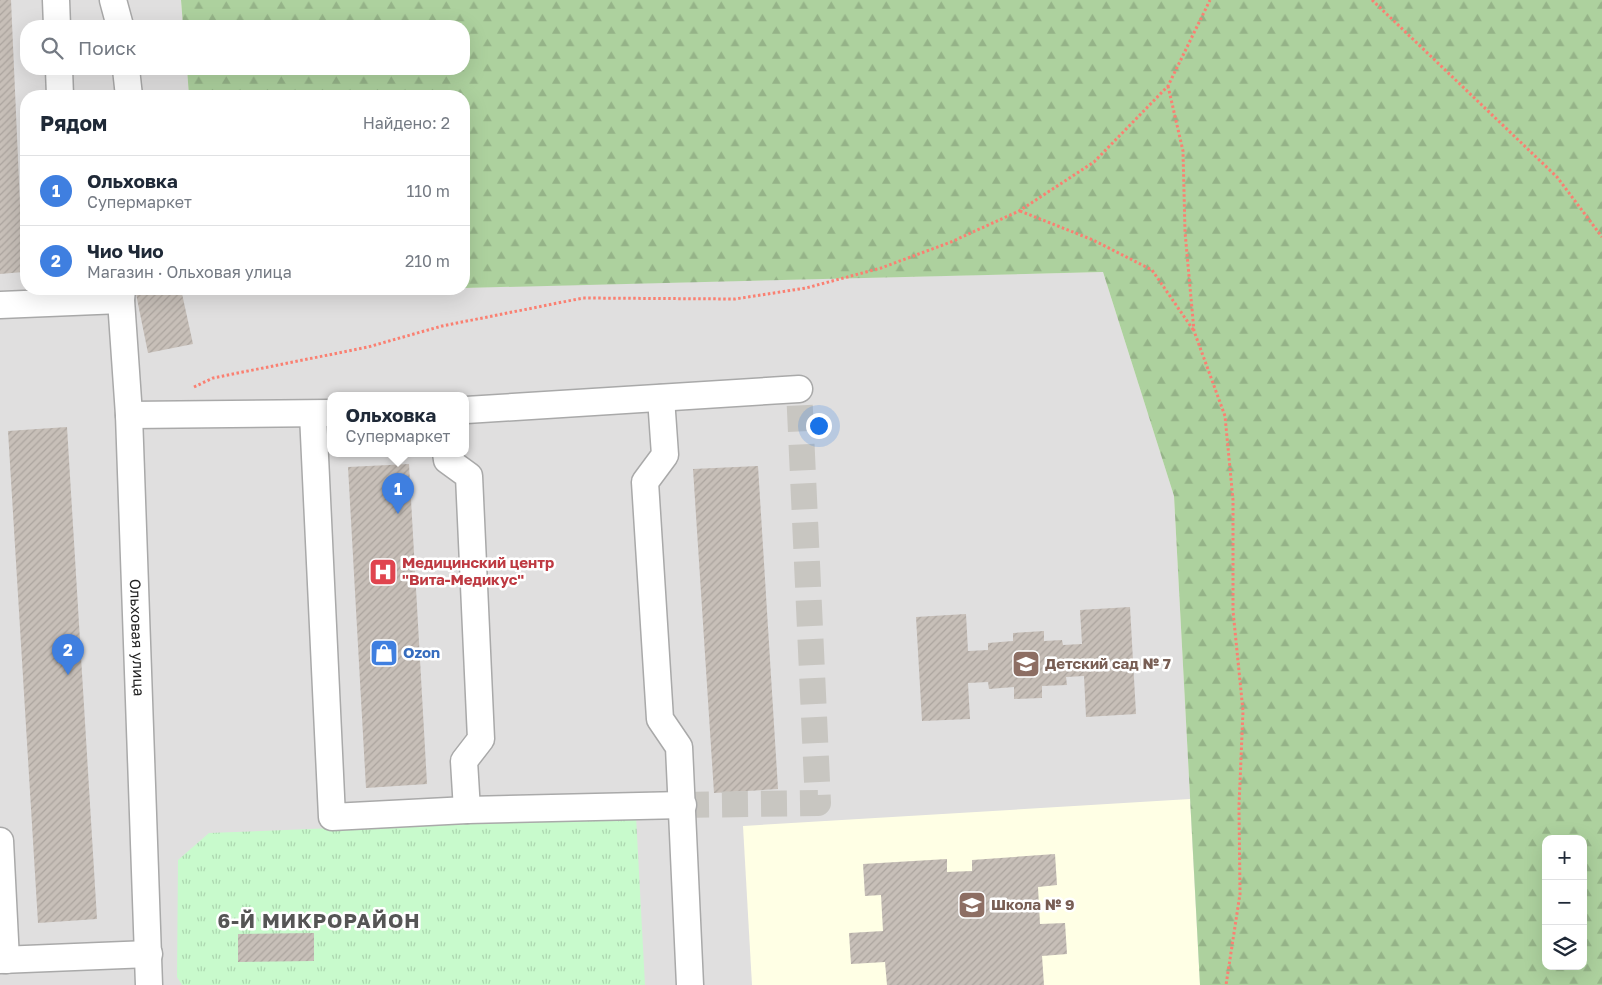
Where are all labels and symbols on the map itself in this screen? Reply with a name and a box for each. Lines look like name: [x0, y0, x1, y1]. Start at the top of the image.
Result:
your location: [806, 413, 832, 439]
pin: 1: [382, 473, 414, 514]
place label: Медицинский центр "Вита-Медикус": [402, 553, 554, 588]
hospital icon: Медицинский центр "Вита-Медикус": [368, 557, 398, 587]
street label: Ольховая улица: [127, 579, 149, 696]
pin: 2: [52, 634, 84, 675]
shop icon: Ozon: [369, 638, 399, 668]
place label: Ozon: [403, 643, 440, 661]
school or university icon: Детский сад № 7: [1011, 649, 1041, 679]
place label: Детский сад № 7: [1045, 654, 1171, 672]
school or university icon: Школа № 9: [957, 890, 987, 920]
place label: Школа № 9: [991, 895, 1075, 913]
district label: 6-Й МИКРОРАЙОН: [217, 908, 421, 932]

